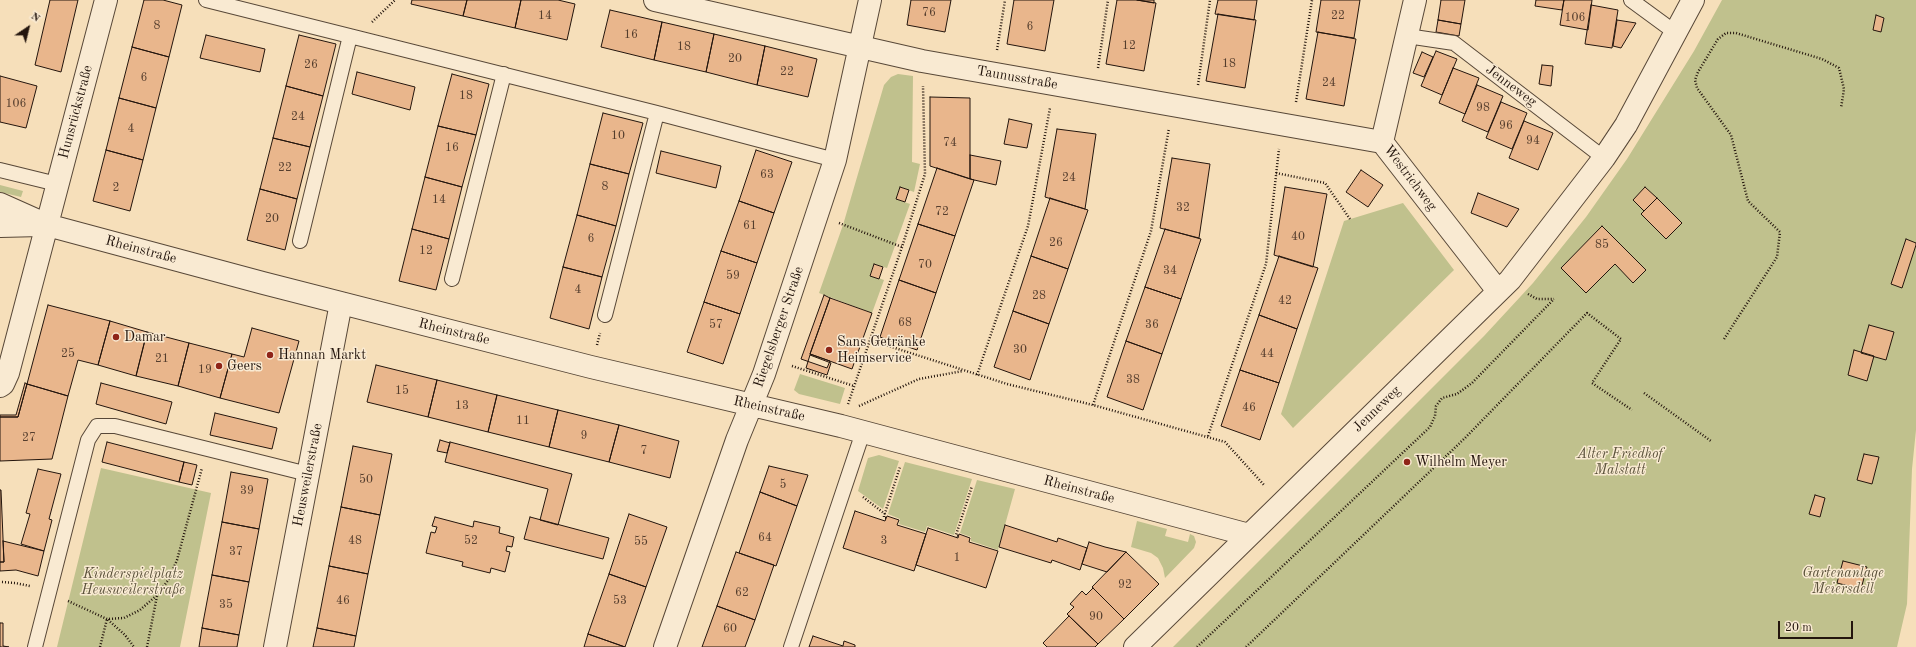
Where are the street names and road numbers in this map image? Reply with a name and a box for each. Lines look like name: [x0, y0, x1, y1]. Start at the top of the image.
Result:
street label: Jenneweg: [1482, 61, 1540, 111]
street label: Hunsrückstraße: [55, 63, 97, 161]
street label: Taunusstraße: [975, 63, 1059, 93]
street label: Westrichweg: [1380, 142, 1440, 214]
street label: Rheinstraße: [104, 232, 178, 268]
street label: Riegelsberger Straße: [750, 264, 808, 390]
street label: Rheinstraße: [417, 315, 491, 349]
street label: Jenneweg: [1350, 382, 1404, 436]
street label: Rheinstraße: [732, 393, 806, 425]
street label: Heusweilerstraße: [290, 422, 326, 528]
street label: Rheinstraße: [1042, 472, 1116, 508]

